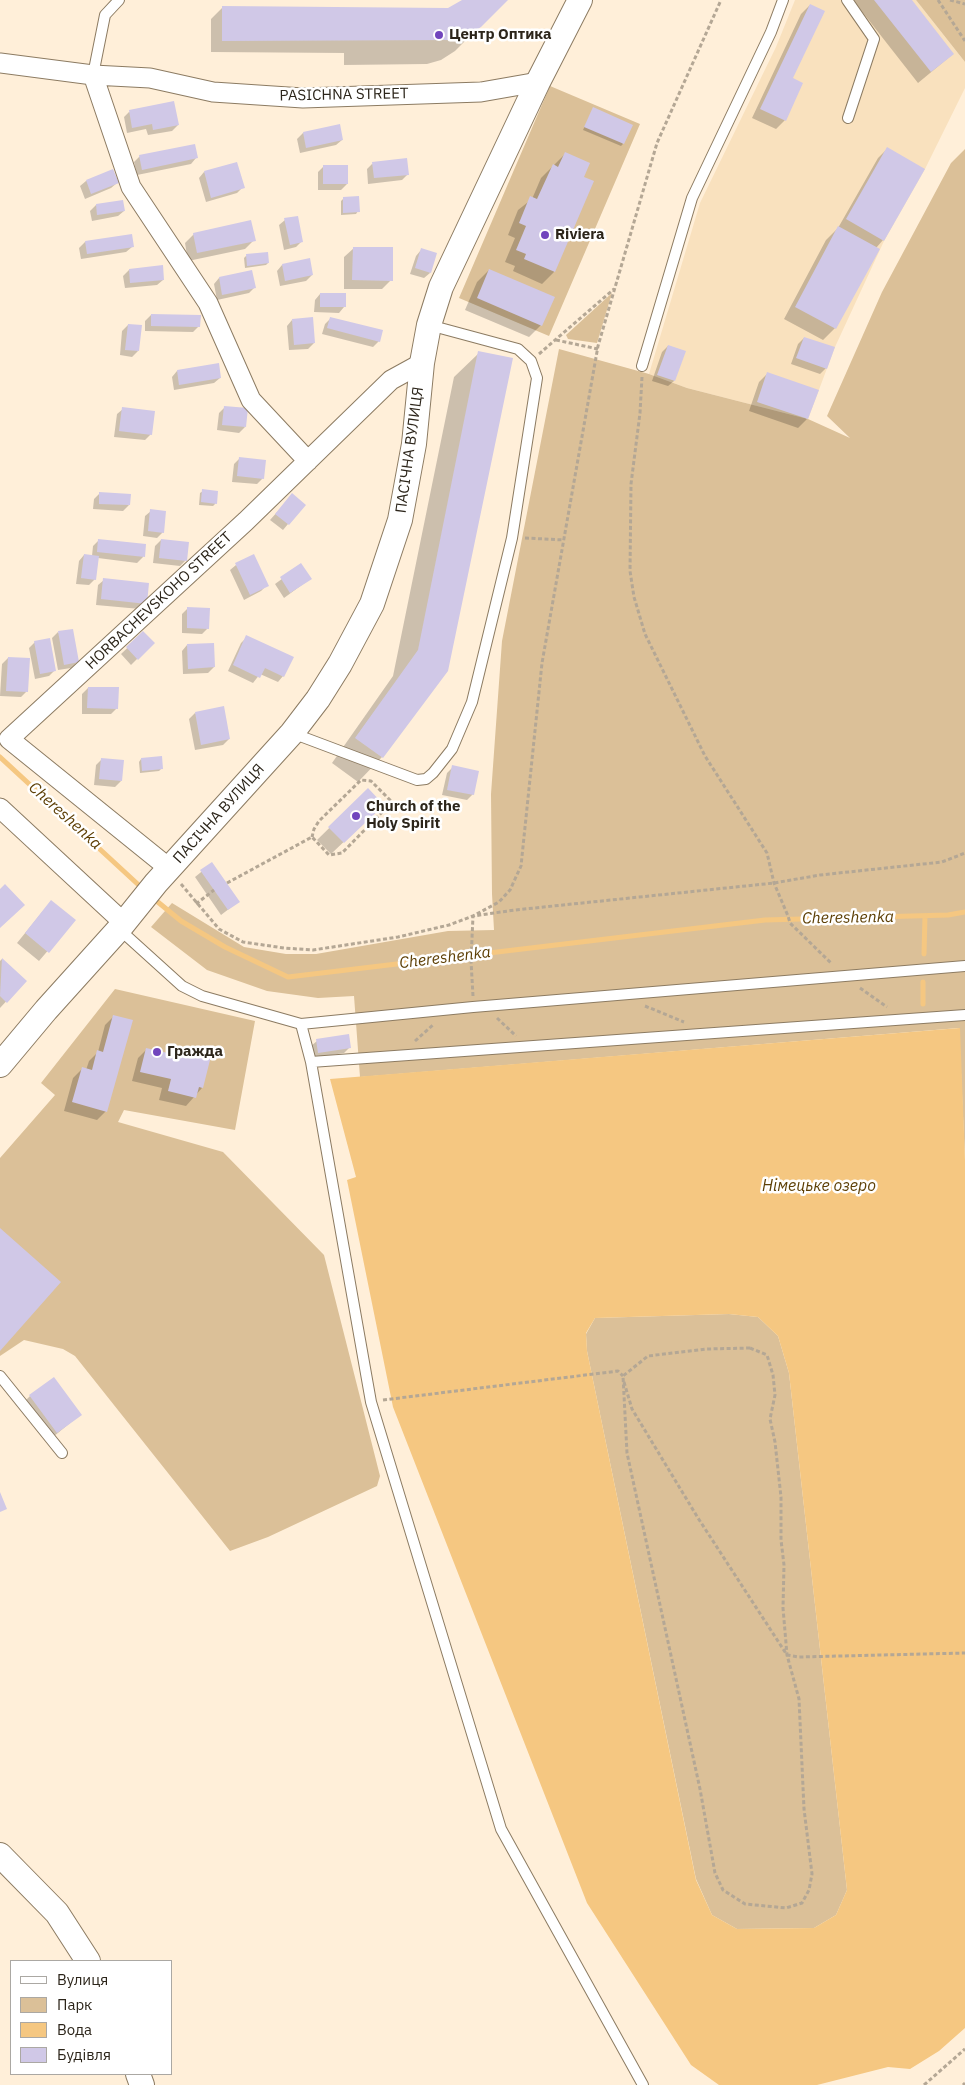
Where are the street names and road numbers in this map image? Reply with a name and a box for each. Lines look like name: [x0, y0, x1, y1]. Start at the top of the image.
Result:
street label: PASICHNA STREET: [279, 85, 409, 105]
street label: ПАСІЧНА ВУЛИЦЯ: [392, 386, 428, 514]
street label: HORBACHEVSKOHO STREET: [82, 528, 236, 674]
street label: ПАСІЧНА ВУЛИЦЯ: [170, 761, 268, 867]

